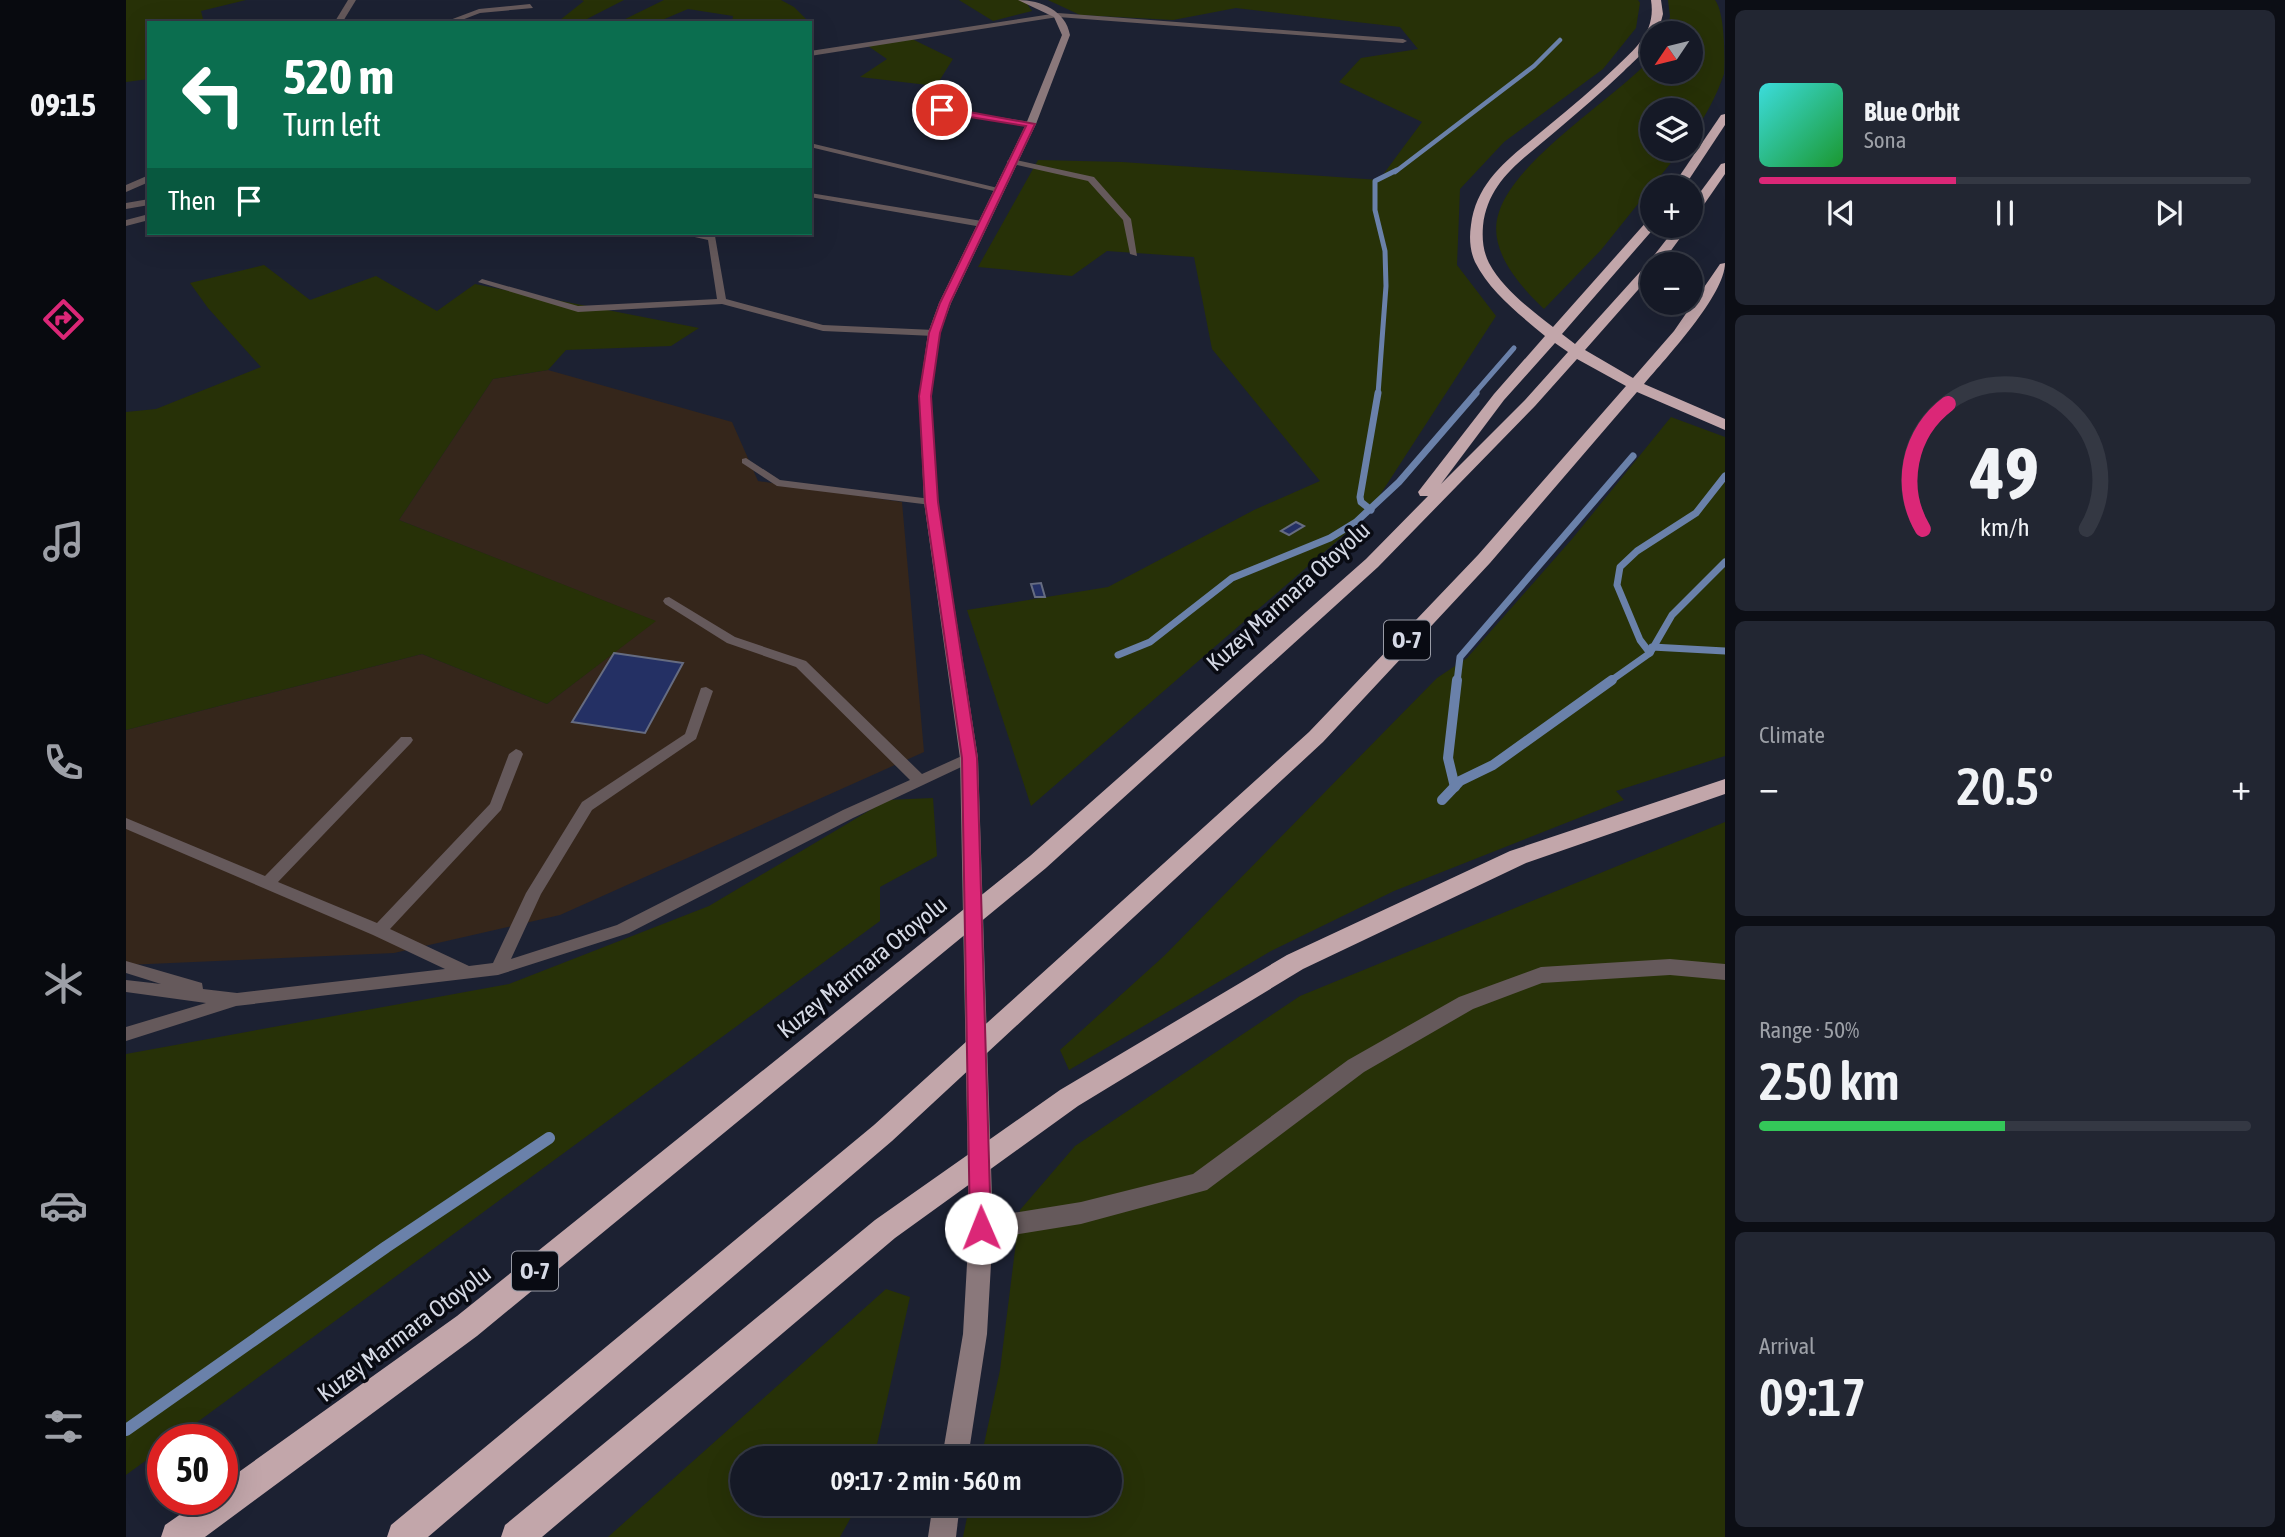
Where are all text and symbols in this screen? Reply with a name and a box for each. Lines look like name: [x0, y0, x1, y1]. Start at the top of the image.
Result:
north arrow: [1640, 21, 1703, 84]
map controls: [1640, 21, 1703, 315]
text: 520 m: [283, 48, 394, 104]
icon: left: [168, 49, 259, 140]
pin: [912, 80, 972, 140]
text: 09:15: [30, 86, 96, 123]
icon: arrive: [923, 91, 961, 129]
text: Blue Orbit: [1864, 97, 1960, 127]
button: layers: [1640, 98, 1703, 161]
text: Turn left: [283, 106, 381, 143]
text: Sona: [1864, 127, 1906, 153]
button: +: [1640, 175, 1703, 238]
icon: arrive: [230, 182, 268, 220]
text: Then: [168, 186, 216, 216]
icon: previous: [1822, 194, 1860, 232]
icon: pause: [1986, 194, 2024, 232]
icon: next: [2150, 194, 2188, 232]
button: −: [1640, 252, 1703, 315]
icon: directions: [39, 295, 88, 344]
text: 49: [1970, 432, 2039, 515]
text: km/h: [1980, 513, 2030, 541]
street label: Kuzey Marmara Otoyolu: [1201, 516, 1375, 676]
icon: music: [39, 517, 88, 566]
road number: O-7: [1384, 620, 1430, 660]
text: Climate: [1759, 722, 1825, 748]
icon: phone: [39, 738, 88, 787]
text: 20.5°: [1957, 756, 2053, 816]
text: −: [1759, 765, 1779, 808]
text: +: [2231, 765, 2251, 808]
street label: Kuzey Marmara Otoyolu: [772, 891, 952, 1043]
icon: climate: [39, 959, 88, 1008]
text: Range · 50%: [1759, 1017, 1859, 1043]
text: 250 km: [1759, 1051, 1900, 1111]
icon: car: [39, 1181, 88, 1230]
position arrow: [944, 1191, 1018, 1265]
road number: O-7: [512, 1252, 558, 1290]
street label: Kuzey Marmara Otoyolu: [312, 1259, 496, 1407]
text: Arrival: [1759, 1333, 1815, 1359]
text: 09:17: [1759, 1367, 1866, 1427]
icon: filters: [39, 1402, 88, 1451]
speed limit sign: 50: [147, 1424, 238, 1515]
text: 09:17 · 2 min · 560 m: [831, 1466, 1021, 1496]

